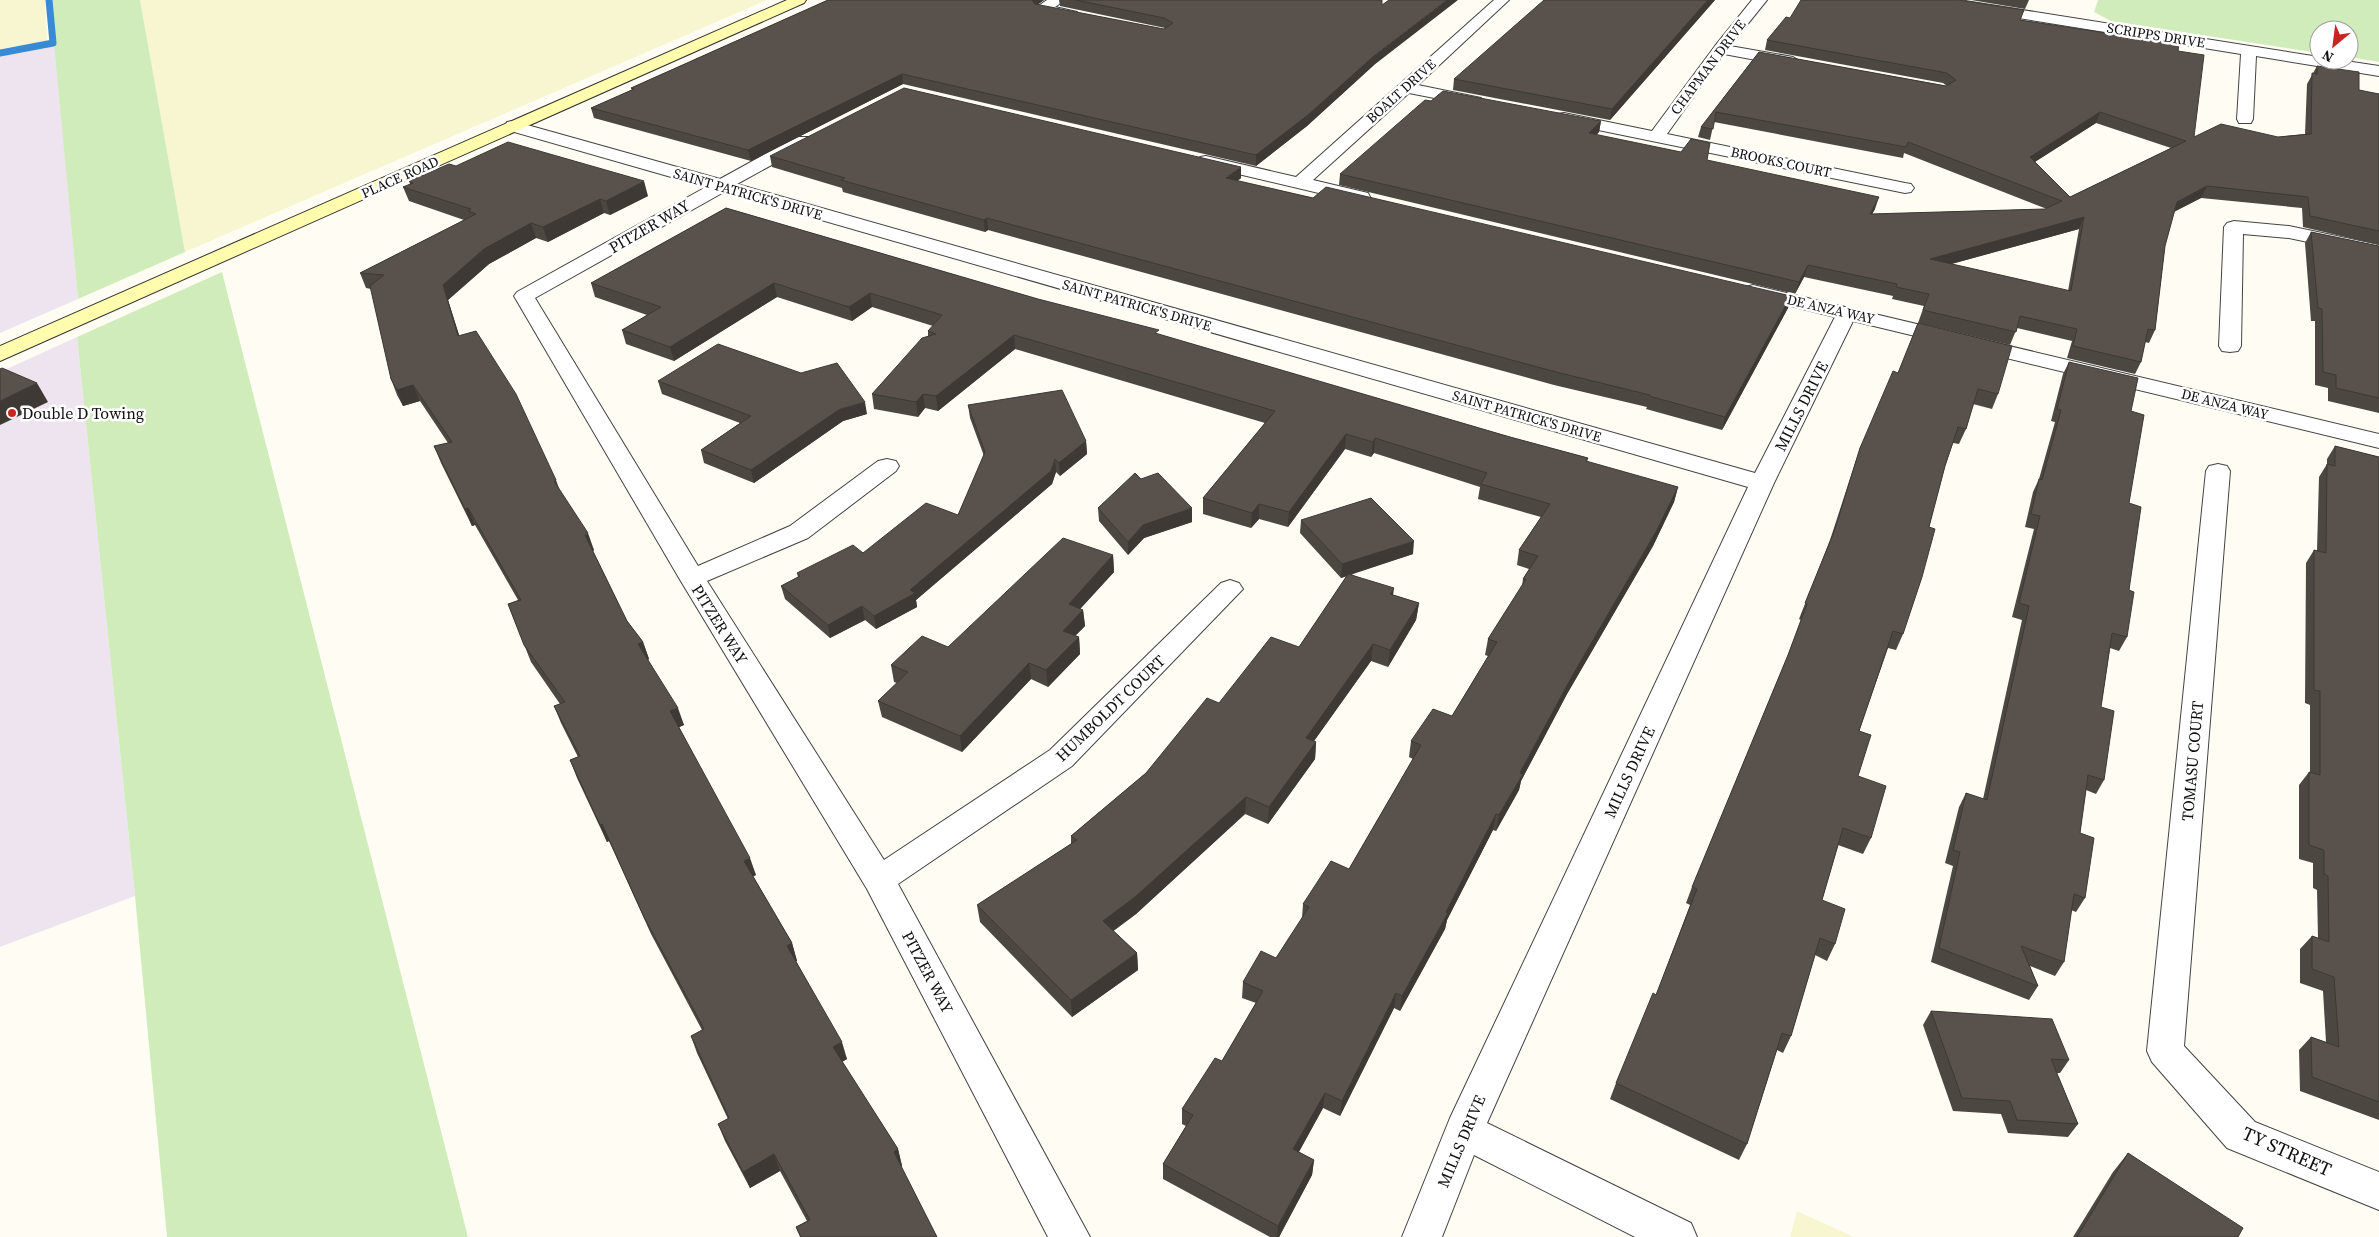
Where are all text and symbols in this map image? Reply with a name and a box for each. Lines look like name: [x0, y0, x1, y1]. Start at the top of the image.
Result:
street label: CHAPMAN DRIVE: [1666, 15, 1750, 119]
street label: SCRIPPS DRIVE: [2106, 17, 2206, 53]
north arrow: [2309, 20, 2359, 70]
text: N: [2318, 45, 2337, 68]
street label: BOALT DRIVE: [1362, 54, 1440, 128]
street label: BROOKS COURT: [1729, 142, 1834, 183]
street label: PLACE ROAD: [358, 151, 442, 203]
street label: SAINT PATRICK'S DRIVE: [671, 163, 825, 225]
street label: PITZER WAY: [604, 194, 694, 258]
street label: SAINT PATRICK'S DRIVE: [1060, 274, 1214, 336]
street label: DE ANZA WAY: [1785, 289, 1877, 329]
street label: MILLS DRIVE: [1769, 357, 1833, 455]
street label: DE ANZA WAY: [2179, 383, 2271, 425]
street label: SAINT PATRICK'S DRIVE: [1450, 385, 1604, 447]
place label: Double D Towing: [22, 402, 144, 424]
marker: Double D Towing: [6, 407, 18, 419]
street label: PITZER WAY: [687, 580, 753, 668]
street label: HUMBOLDT COURT: [1050, 650, 1170, 766]
street label: TOMASU COURT: [2176, 700, 2208, 822]
street label: MILLS DRIVE: [1598, 722, 1660, 821]
street label: PITZER WAY: [897, 927, 959, 1017]
street label: MILLS DRIVE: [1432, 1091, 1490, 1191]
street label: TY STREET: [2238, 1120, 2336, 1182]

